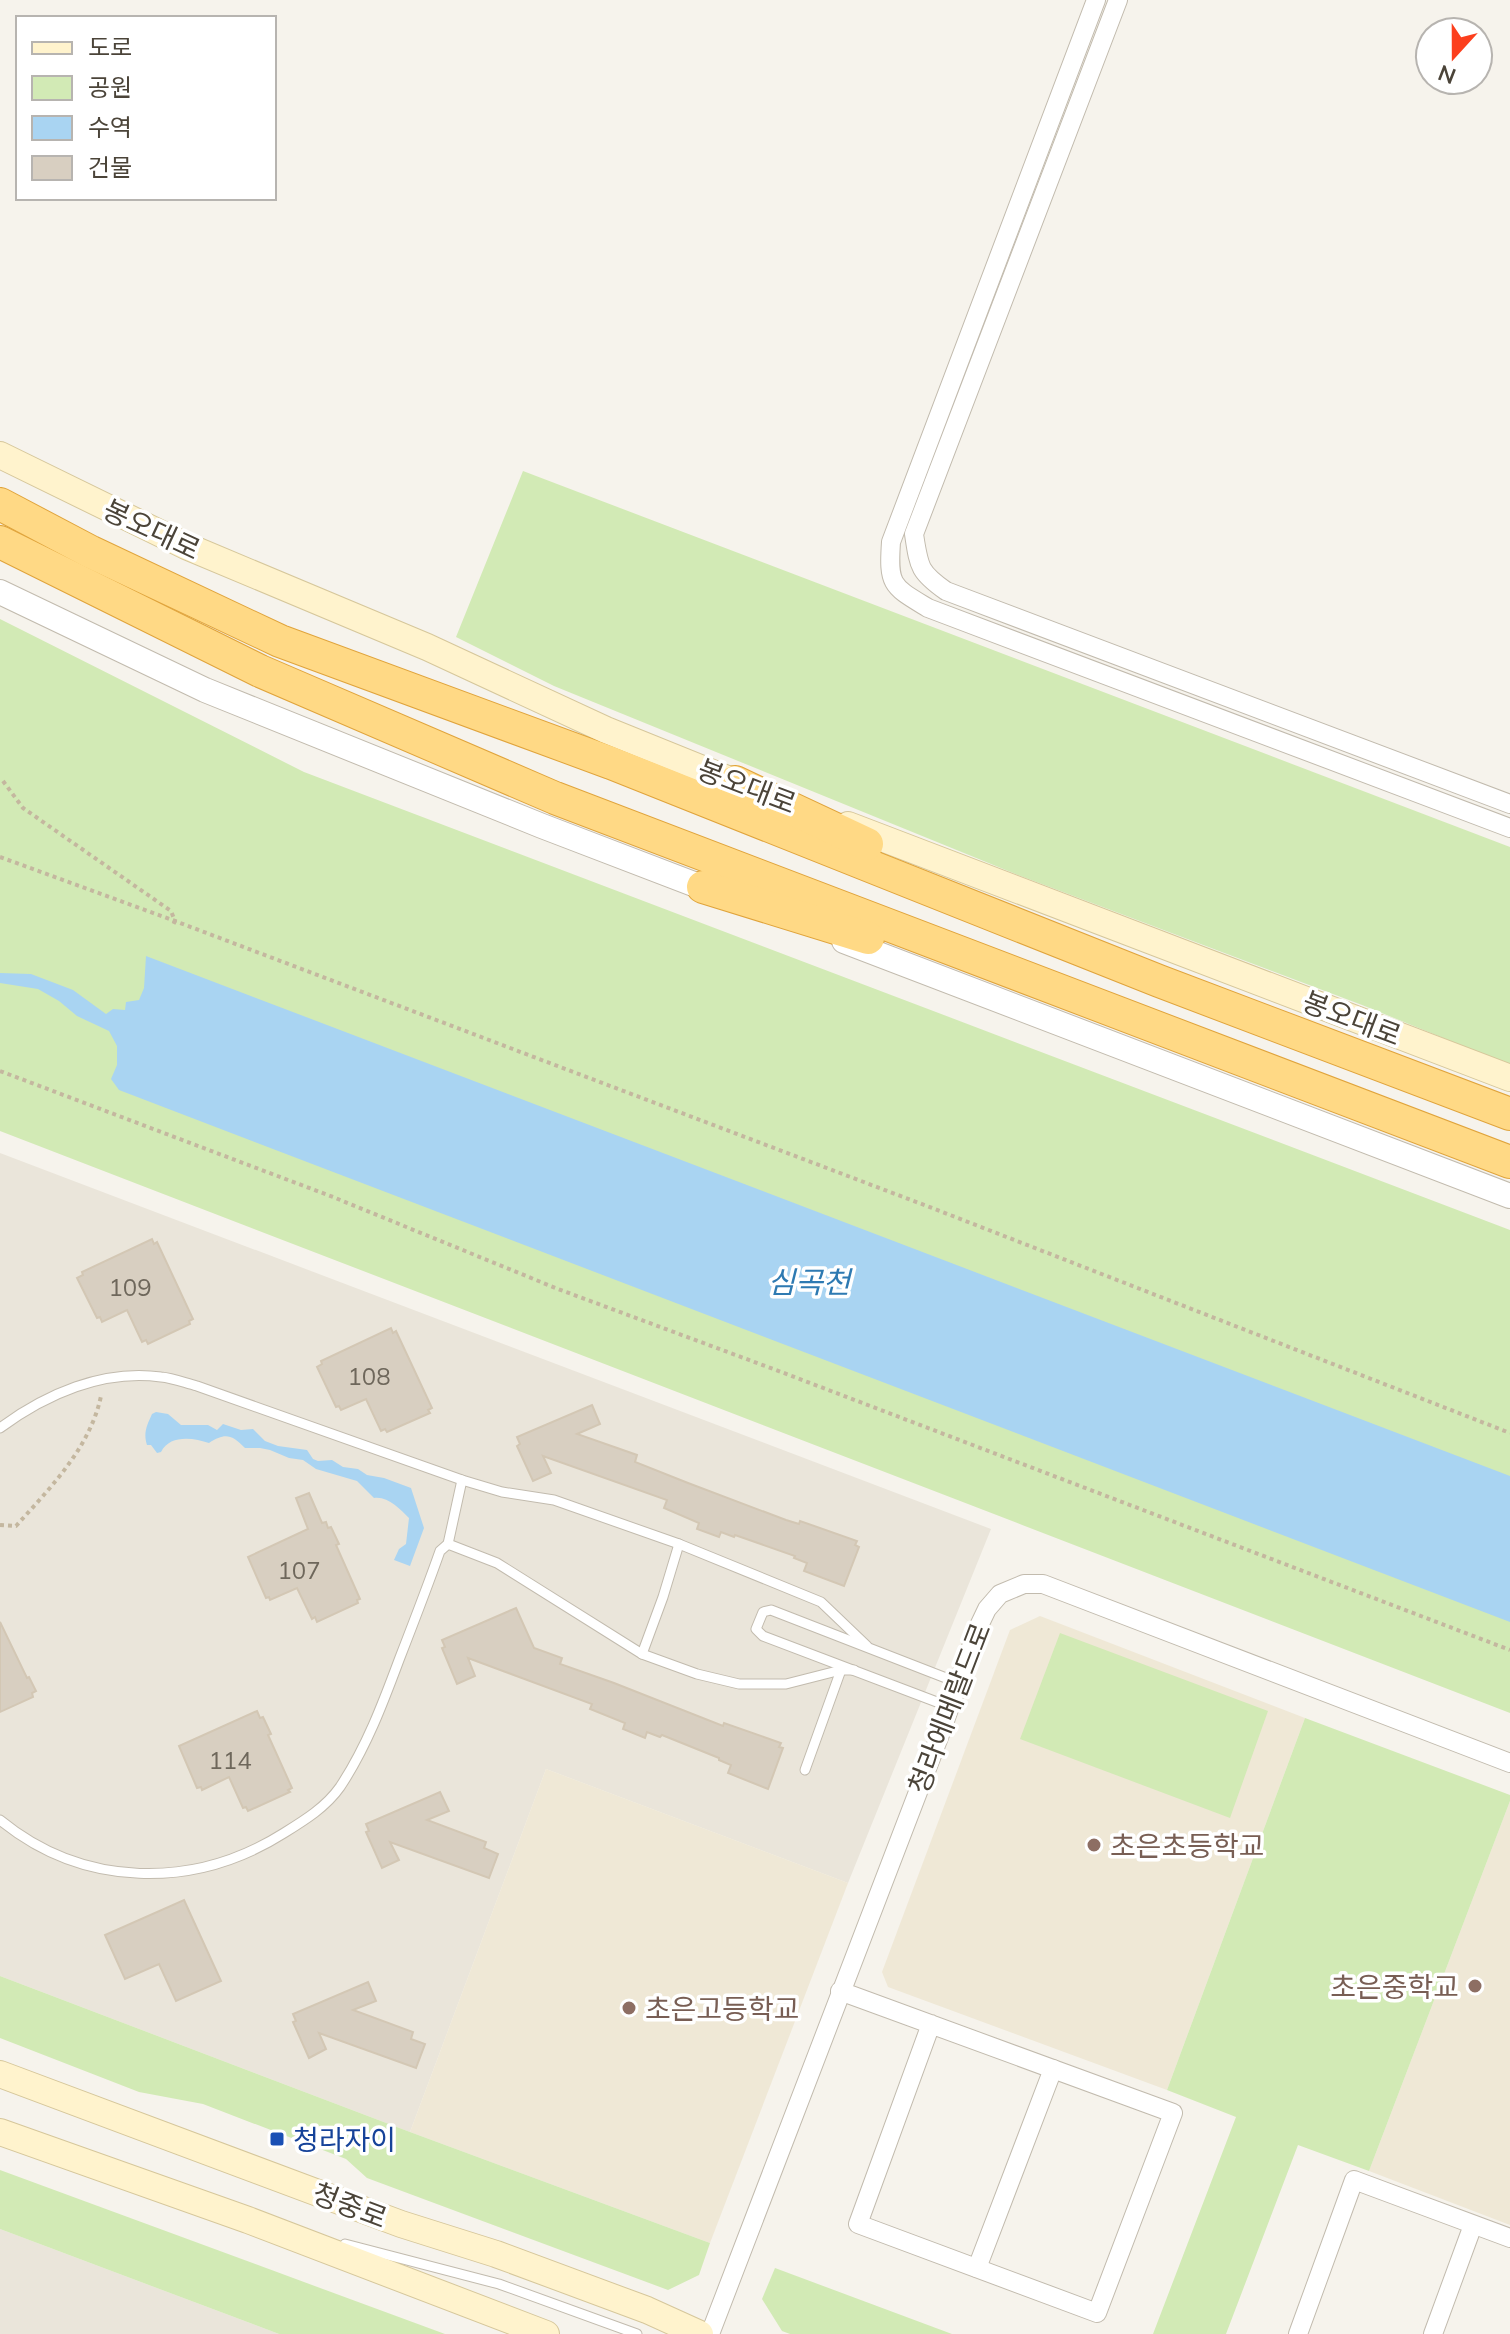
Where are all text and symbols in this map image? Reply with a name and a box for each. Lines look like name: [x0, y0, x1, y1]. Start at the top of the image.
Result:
legend: [16, 16, 276, 200]
north arrow: [1414, 16, 1494, 96]
text: 도로: [88, 32, 132, 62]
text: N: [1434, 59, 1460, 91]
text: 공원: [88, 72, 132, 102]
text: 수역: [88, 112, 132, 142]
text: 건물: [88, 152, 132, 182]
street label: 봉오대로: [98, 491, 206, 567]
street label: 봉오대로: [693, 751, 801, 821]
street label: 봉오대로: [1298, 983, 1406, 1053]
water label: 심곡천: [768, 1263, 854, 1301]
house number: 109: [108, 1272, 152, 1302]
house number: 108: [347, 1361, 391, 1391]
house number: 107: [277, 1555, 321, 1585]
street label: 청라에메랄드로: [900, 1618, 998, 1798]
house number: 114: [208, 1745, 252, 1775]
place label: 초은초등학교: [1110, 1828, 1265, 1863]
marker: 초은초등학교: [1085, 1836, 1103, 1854]
place label: 초은중학교: [1330, 1969, 1459, 2004]
marker: 초은중학교: [1466, 1977, 1484, 1995]
place label: 초은고등학교: [645, 1991, 800, 2026]
marker: 초은고등학교: [620, 1999, 638, 2017]
place label: 청라자이: [293, 2122, 396, 2157]
marker: 청라자이: [268, 2130, 286, 2148]
street label: 청중로: [308, 2175, 392, 2235]

